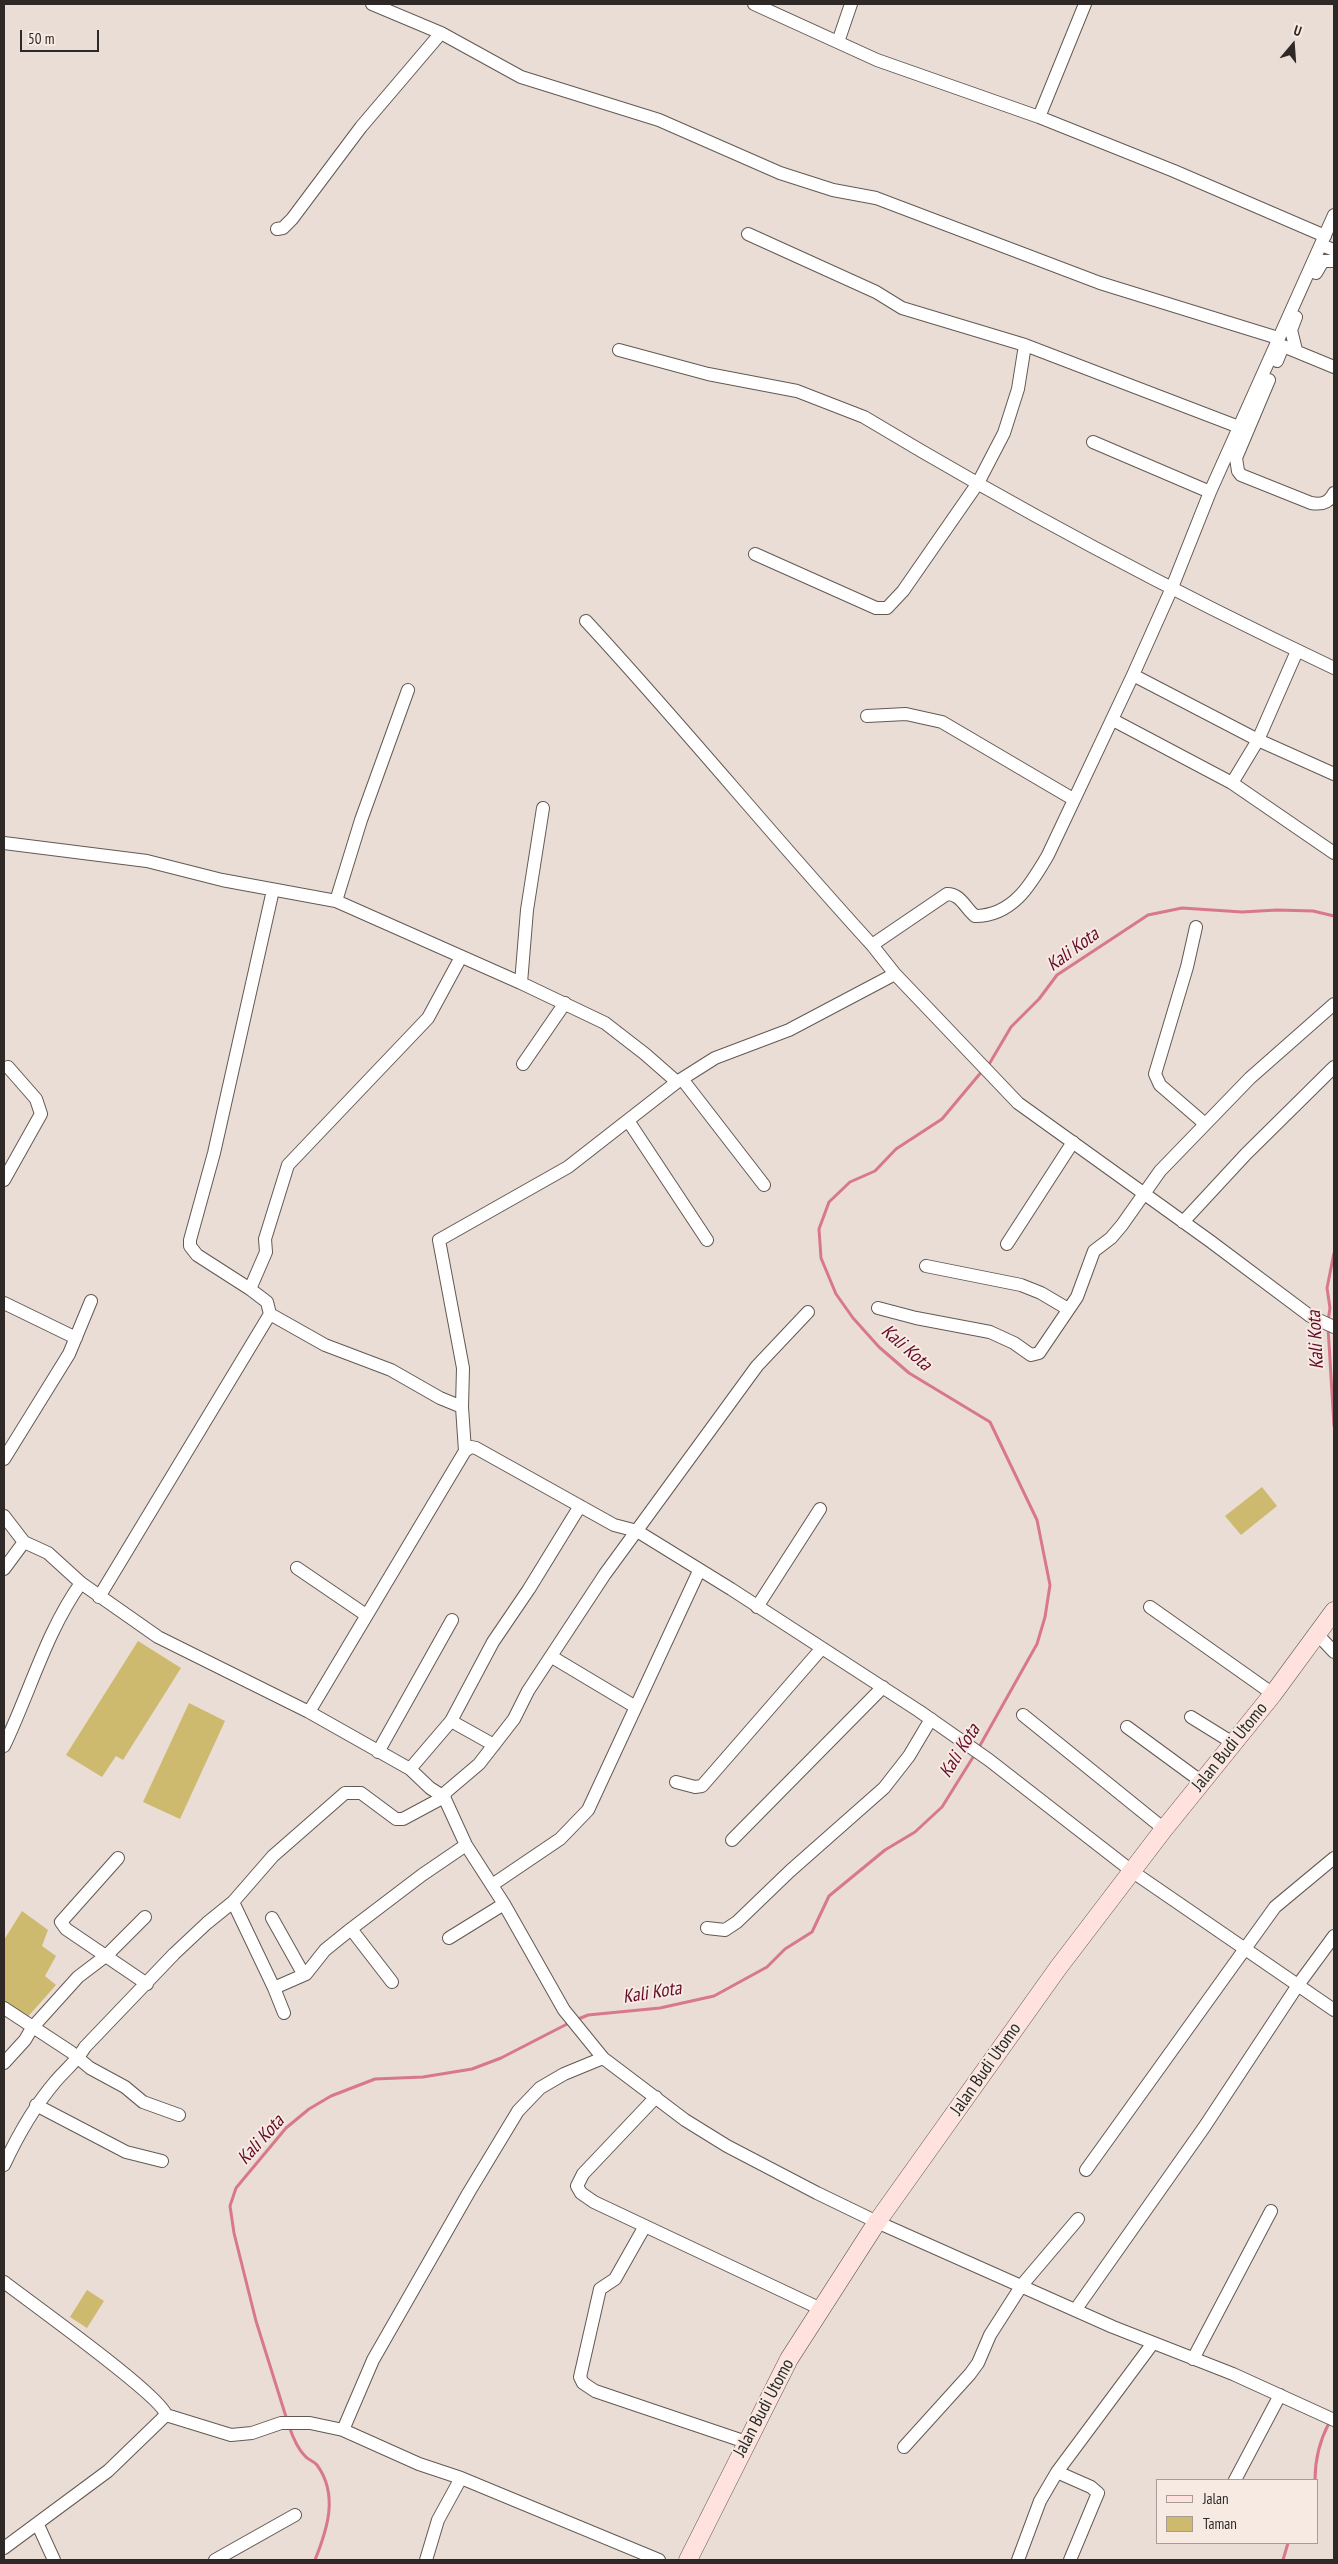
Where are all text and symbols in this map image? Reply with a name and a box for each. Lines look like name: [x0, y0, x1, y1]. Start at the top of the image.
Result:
scale bar: [22, 20, 101, 52]
north arrow: [1268, 20, 1318, 70]
text: U: [1291, 21, 1304, 40]
text: 50 m: [28, 29, 54, 48]
water label: Kali Kota: [1043, 923, 1103, 977]
water label: Kali Kota: [1303, 1310, 1329, 1370]
water label: Kali Kota: [876, 1320, 936, 1376]
street label: Jalan Budi Utomo: [1188, 1698, 1272, 1796]
water label: Kali Kota: [935, 1720, 985, 1782]
water label: Kali Kota: [621, 1977, 683, 2009]
street label: Jalan Budi Utomo: [946, 2019, 1026, 2119]
water label: Kali Kota: [233, 2111, 289, 2169]
street label: Jalan Budi Utomo: [729, 2355, 799, 2461]
legend: [1156, 2479, 1318, 2544]
text: Jalan: [1203, 2489, 1229, 2508]
text: Taman: [1203, 2514, 1237, 2533]

